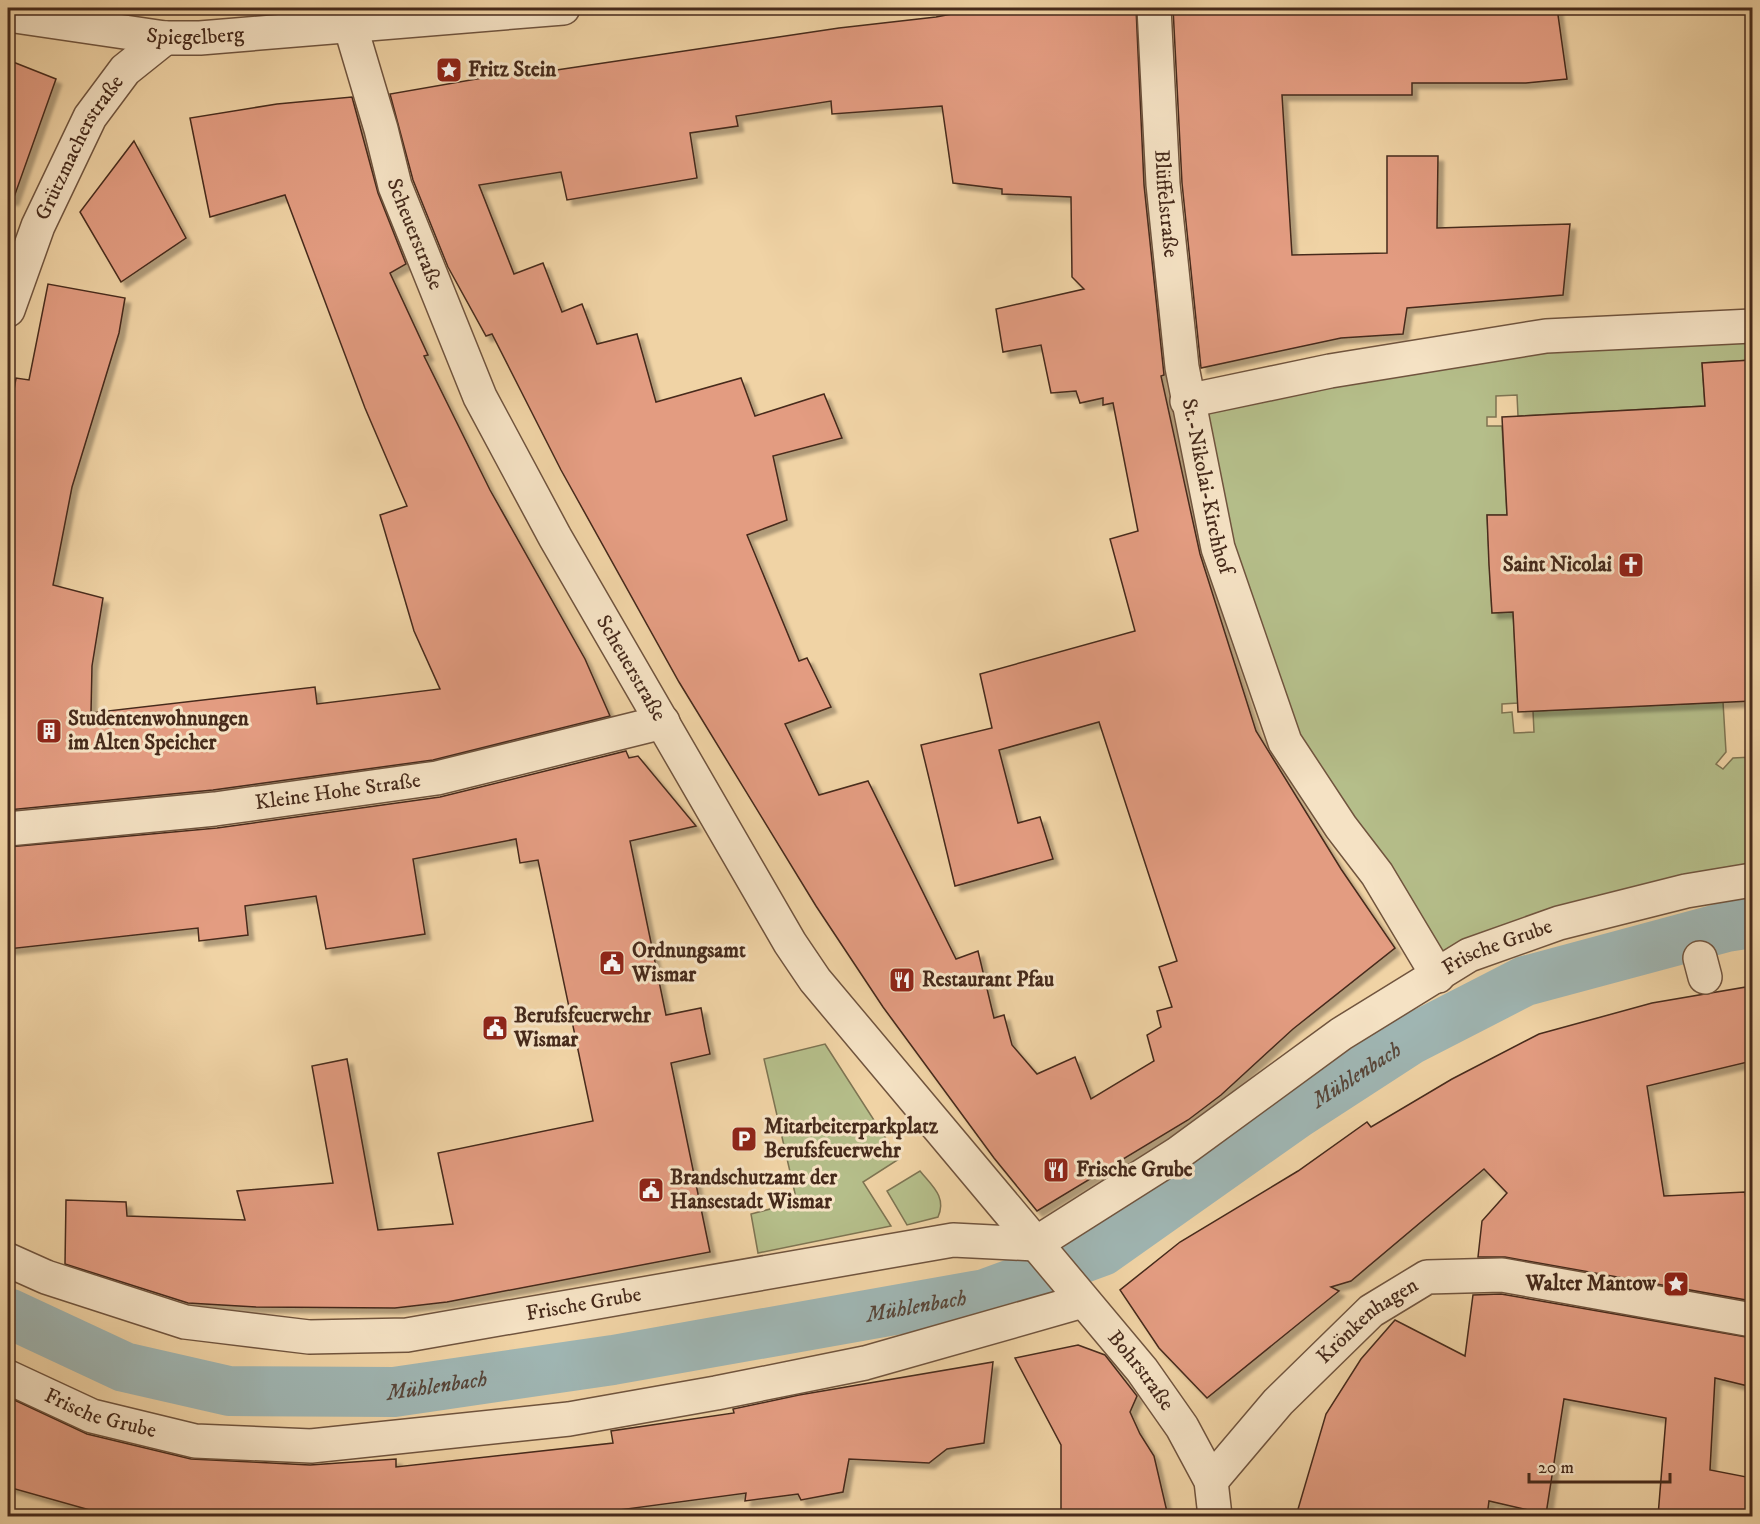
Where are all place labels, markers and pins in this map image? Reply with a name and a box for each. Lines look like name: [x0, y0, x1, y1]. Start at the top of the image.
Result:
place icon: Fritz Stein: [434, 55, 464, 85]
place label: Fritz Stein: [468, 57, 557, 83]
church icon: Saint Nicolai: [1616, 550, 1646, 580]
place label: Saint Nicolai: [1503, 552, 1613, 578]
place label: Studentenwohnungen im Alten Speicher: [68, 706, 250, 756]
building icon: Studentenwohnungen im Alten Speicher: [34, 716, 64, 746]
place label: Ordnungsamt Wismar: [631, 938, 746, 988]
public building icon: Ordnungsamt Wismar: [597, 948, 627, 978]
restaurant icon: Restaurant Pfau: [887, 965, 917, 995]
place label: Restaurant Pfau: [922, 967, 1054, 993]
place label: Berufsfeuerwehr Wismar: [513, 1003, 652, 1053]
public building icon: Berufsfeuerwehr Wismar: [480, 1013, 510, 1043]
place label: Mitarbeiterparkplatz Berufsfeuerwehr: [764, 1114, 939, 1164]
parking icon: Mitarbeiterparkplatz Berufsfeuerwehr: [729, 1124, 759, 1154]
restaurant icon: Frische Grube: [1041, 1155, 1071, 1185]
place label: Frische Grube: [1076, 1157, 1193, 1183]
place label: Brandschutzamt der Hansestadt Wismar: [670, 1165, 838, 1215]
public building icon: Brandschutzamt der Hansestadt Wismar: [636, 1175, 666, 1205]
place icon: Walter Mantow: [1661, 1269, 1691, 1299]
place label: Walter Mantow: [1525, 1271, 1657, 1297]

